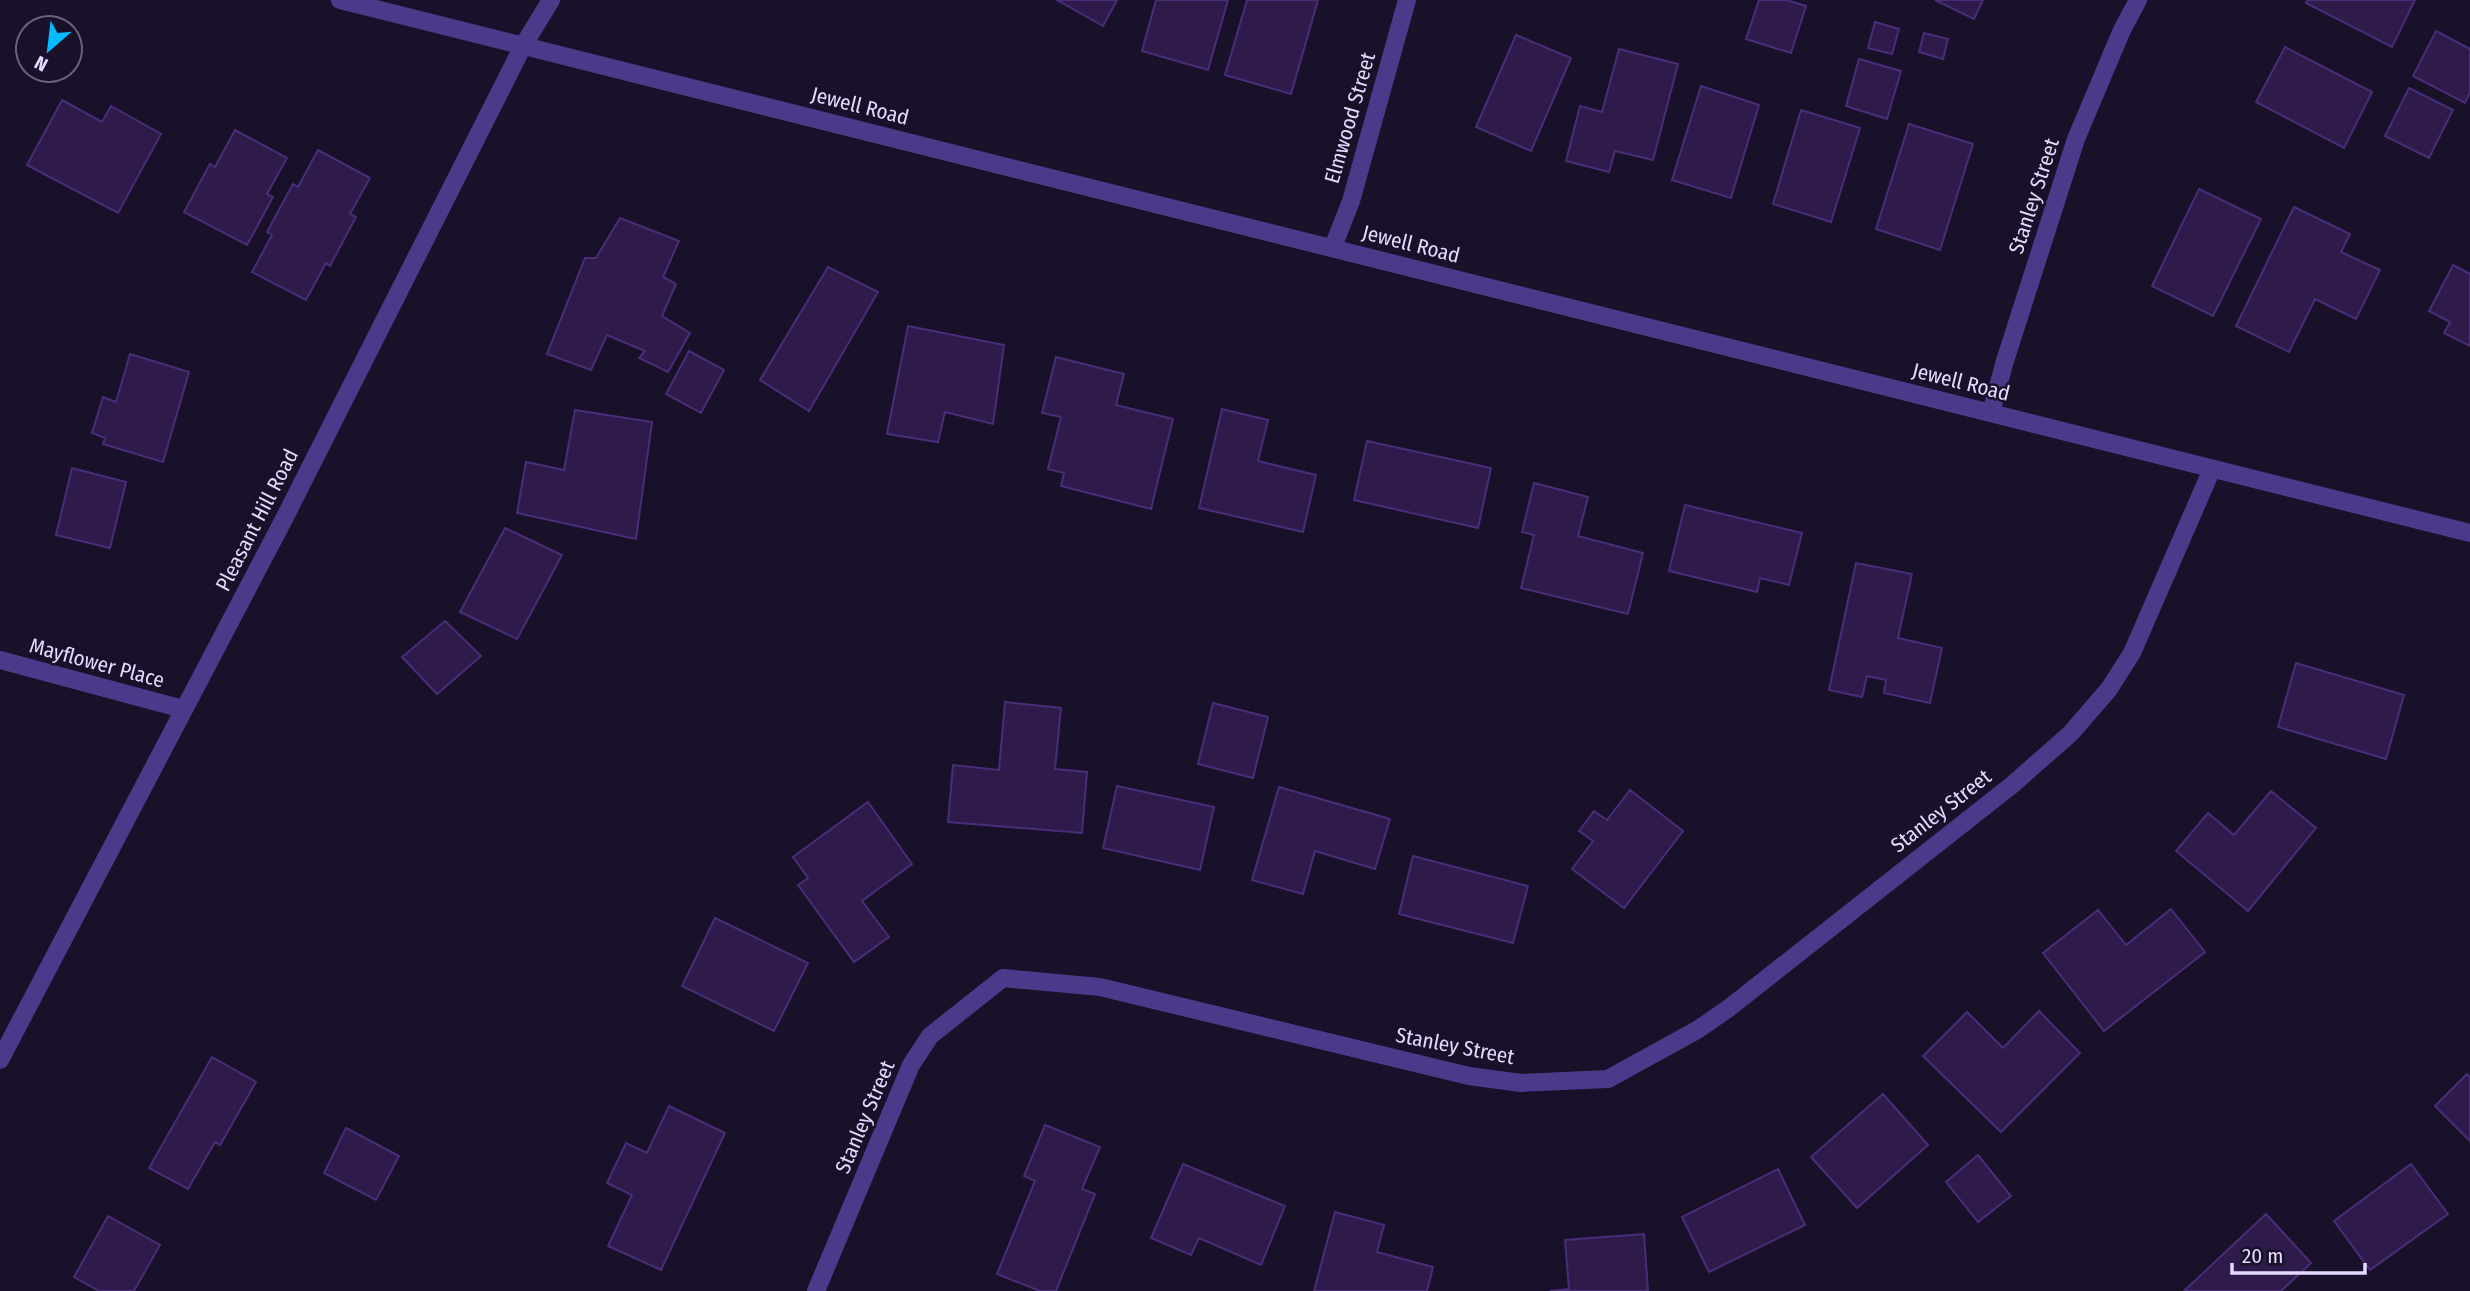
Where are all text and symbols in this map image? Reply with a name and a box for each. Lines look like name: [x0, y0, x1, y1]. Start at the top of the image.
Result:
north arrow: [14, 14, 84, 84]
street label: Elmwood Street: [1319, 49, 1381, 187]
text: N: [31, 51, 52, 76]
street label: Jewell Road: [808, 81, 912, 131]
street label: Stanley Street: [2003, 135, 2065, 257]
street label: Jewell Road: [1359, 219, 1463, 269]
street label: Jewell Road: [1909, 357, 2013, 407]
street label: Pleasant Hill Road: [210, 445, 304, 595]
street label: Mayflower Place: [27, 633, 167, 693]
street label: Stanley Street: [1886, 764, 1996, 858]
street label: Stanley Street: [1394, 1022, 1517, 1070]
street label: Stanley Street: [830, 1056, 900, 1177]
scale bar: [2232, 1232, 2365, 1276]
text: 20 m: [2242, 1243, 2283, 1269]

